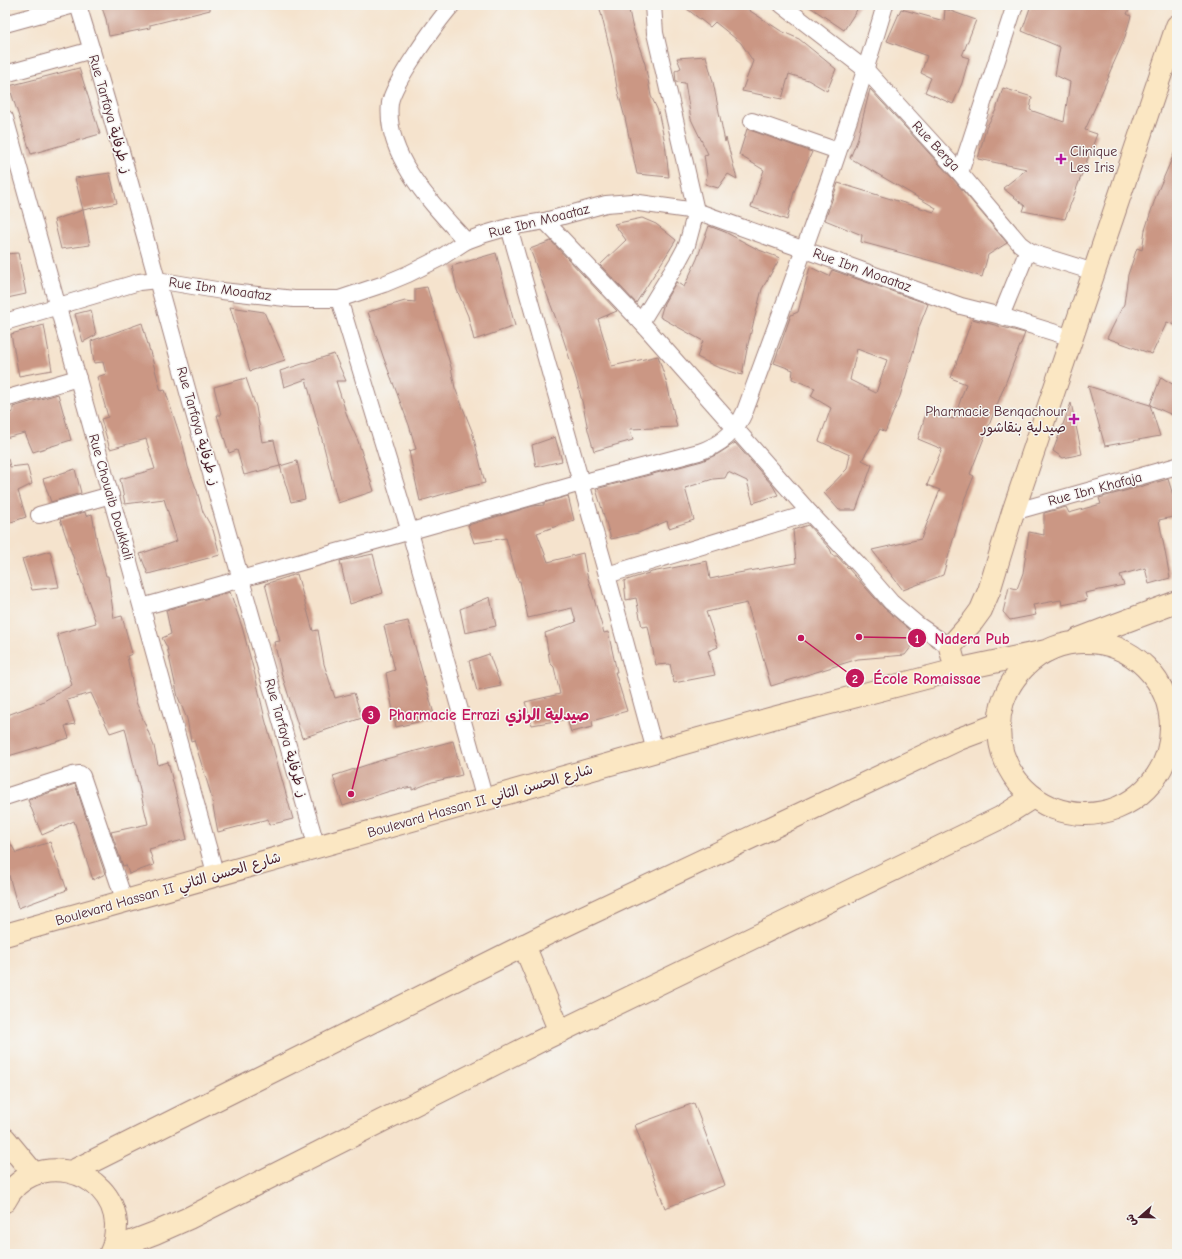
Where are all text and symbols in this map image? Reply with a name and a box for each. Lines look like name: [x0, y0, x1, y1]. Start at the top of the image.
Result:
street label: Rue Tarfaya ز. طرفاية: [85, 53, 135, 175]
street label: Rue Berga: [908, 117, 964, 175]
place label: Clinique Les Iris: [1070, 143, 1117, 176]
marker: Clinique Les Iris: [1055, 153, 1067, 165]
street label: Rue Ibn Moaataz: [487, 200, 591, 242]
street label: Rue Ibn Moaataz: [811, 244, 913, 296]
street label: Rue Ibn Moaataz: [168, 273, 272, 305]
street label: Rue Tarfaya ز. طرفاية: [173, 365, 223, 487]
place label: Pharmacie Benqachour صيدلية بنقاشور: [925, 403, 1066, 437]
marker: Pharmacie Benqachour صيدلية بنقاشور: [1069, 414, 1079, 424]
street label: Rue Chouaib Doukkali: [85, 432, 137, 562]
street label: Rue Ibn Khafaja: [1046, 468, 1144, 510]
callout: Nadera Pub: [907, 625, 1018, 652]
text: Nadera Pub: [934, 630, 1010, 648]
text: 1: [915, 632, 920, 646]
callout: École Romaissae: [845, 665, 989, 692]
text: École Romaissae: [873, 669, 981, 688]
text: 2: [852, 672, 858, 686]
street label: Rue Tarfaya ز. طرفاية: [261, 677, 311, 799]
callout: Pharmacie Errazi صيدلية الرازي: [361, 701, 598, 728]
text: Pharmacie Errazi صيدلية الرازي: [389, 706, 589, 727]
text: 3: [368, 708, 374, 722]
street label: Boulevard Hassan II شارع الحسن الثاني: [365, 761, 596, 845]
street label: Boulevard Hassan II شارع الحسن الثاني: [53, 849, 284, 933]
north arrow: [1120, 1197, 1160, 1237]
text: ش: [1123, 1212, 1139, 1228]

